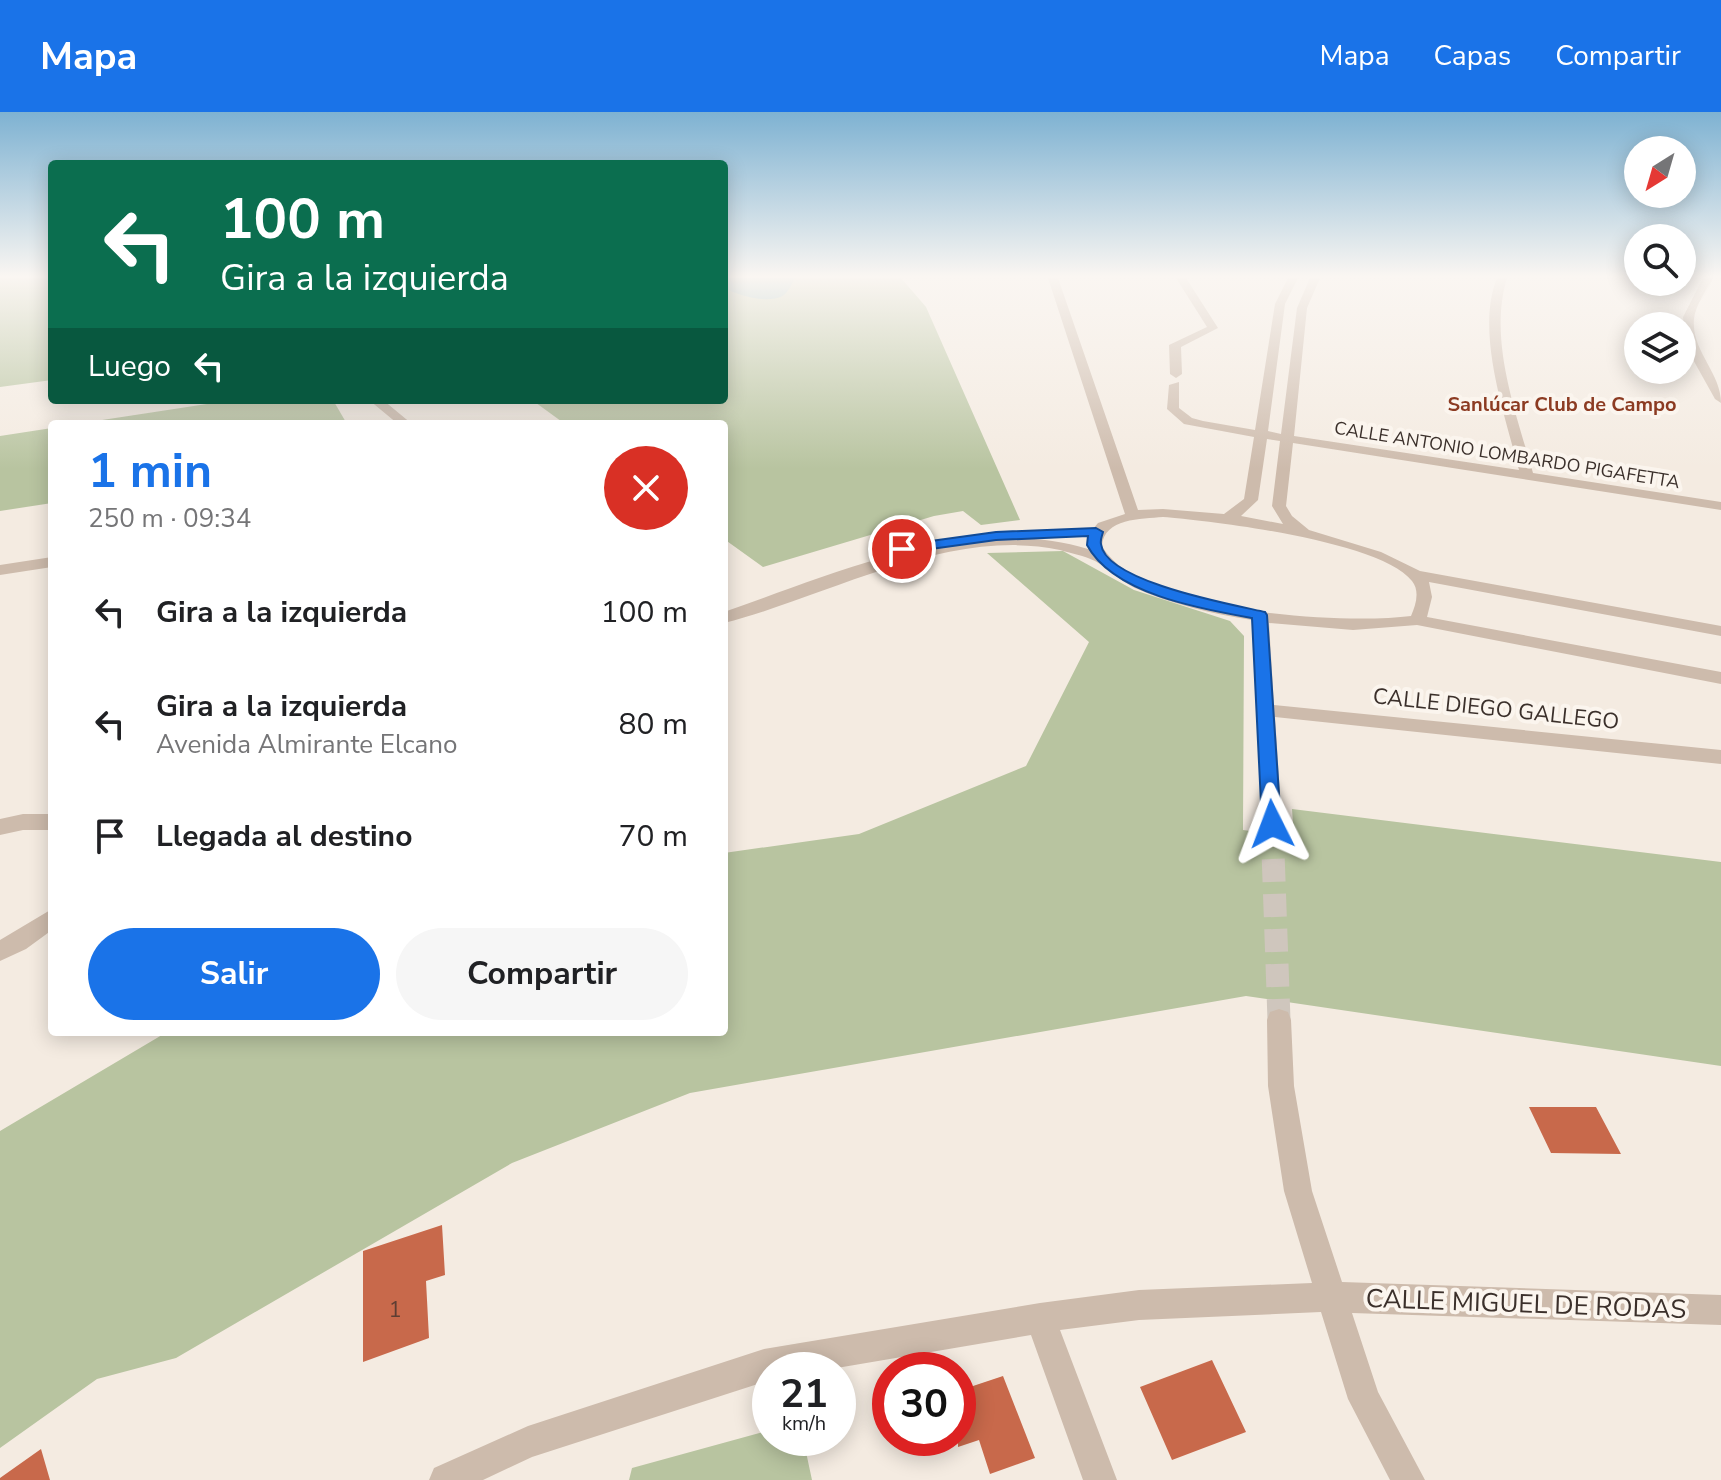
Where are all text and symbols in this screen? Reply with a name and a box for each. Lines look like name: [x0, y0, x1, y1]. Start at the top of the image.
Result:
text: Mapa: [40, 31, 137, 82]
text: Mapa: [1320, 37, 1389, 75]
text: Capas: [1433, 37, 1511, 75]
text: Compartir: [1555, 37, 1681, 75]
north arrow: [1624, 136, 1696, 208]
map controls: [1624, 136, 1696, 384]
text: 100 m: [220, 181, 385, 258]
icon: left: [88, 192, 192, 296]
button: search: [1624, 224, 1696, 296]
text: Gira a la izquierda: [220, 254, 509, 303]
button: layers: [1624, 312, 1696, 384]
icon: left: [187, 344, 231, 388]
text: Luego: [88, 346, 171, 387]
district label: Sanlúcar Club de Campo: [1447, 391, 1677, 418]
street label: CALLE ANTONIO LOMBARDO PIGAFETTA: [1333, 416, 1681, 494]
text: 1 min: [88, 438, 212, 504]
button: close: [604, 446, 688, 530]
text: 250 m · 09:34: [88, 501, 251, 536]
pin: [868, 515, 936, 583]
icon: arrive: [880, 527, 924, 571]
icon: left: [88, 590, 132, 634]
text: Gira a la izquierda: [156, 592, 407, 633]
text: 100 m: [601, 592, 688, 633]
street label: CALLE DIEGO GALLEGO: [1371, 681, 1621, 737]
text: Gira a la izquierda: [156, 686, 407, 727]
icon: left: [88, 702, 132, 746]
text: 80 m: [619, 704, 688, 745]
text: Avenida Almirante Elcano: [156, 727, 458, 762]
position arrow: [1230, 782, 1314, 866]
icon: arrive: [88, 814, 132, 858]
text: Llegada al destino: [156, 816, 412, 857]
text: 70 m: [619, 816, 688, 857]
button: Salir: [88, 928, 380, 1020]
button: Compartir: [396, 928, 688, 1020]
street label: CALLE MIGUEL DE RODAS: [1365, 1281, 1687, 1327]
house number: 1: [388, 1295, 402, 1325]
speed limit sign: 30: [872, 1352, 976, 1456]
text: 21: [780, 1367, 828, 1421]
text: km/h: [782, 1410, 826, 1437]

